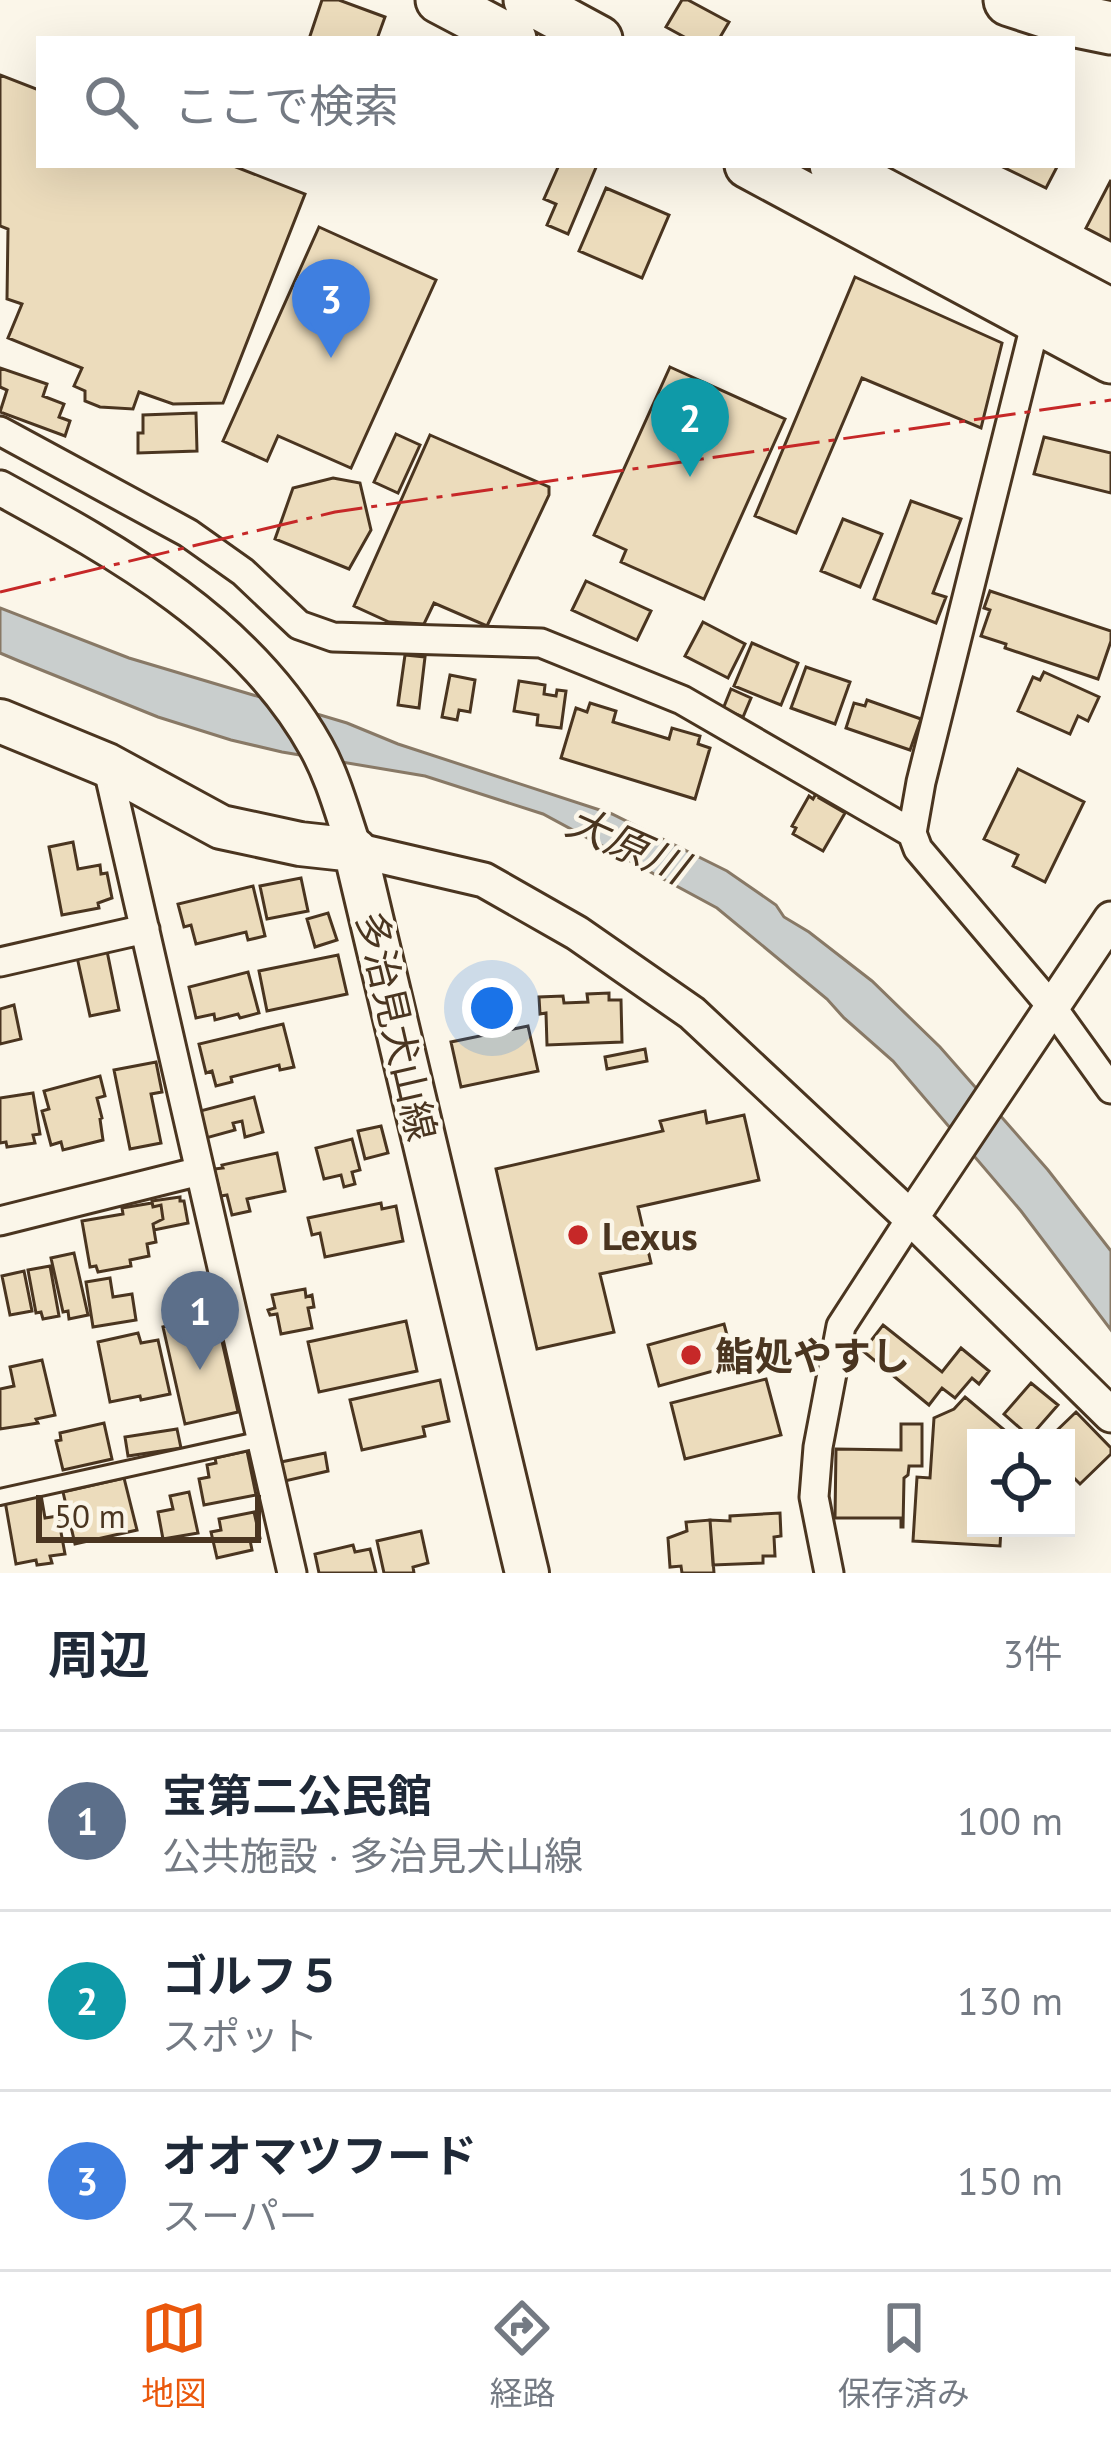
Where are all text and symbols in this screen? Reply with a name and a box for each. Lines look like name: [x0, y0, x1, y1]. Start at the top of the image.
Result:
search box: [36, 36, 1075, 168]
icon: search: [78, 69, 144, 135]
text: ここで検索: [174, 76, 399, 134]
pin: 3: [292, 259, 370, 358]
pin: 2: [651, 378, 729, 477]
water label: 大原川: [558, 793, 699, 896]
street label: 多治見犬山線: [346, 906, 448, 1146]
your location: [462, 978, 522, 1038]
place label: Lexus: [602, 1210, 698, 1261]
marker: Lexus: [565, 1222, 591, 1248]
pin: 1: [161, 1271, 239, 1370]
place label: 鮨処やすし: [715, 1330, 910, 1381]
marker: 鮨処やすし: [678, 1342, 704, 1368]
map controls: [967, 1429, 1075, 1537]
button: locate: [967, 1429, 1075, 1537]
scale bar: [36, 1489, 261, 1542]
text: 50 m: [54, 1494, 126, 1537]
text: 周辺: [48, 1621, 150, 1687]
text: 3件: [1003, 1628, 1063, 1679]
text: 宝第二公民館: [162, 1766, 432, 1824]
text: 1: [76, 1795, 98, 1846]
text: 100 m: [957, 1795, 1063, 1846]
text: 公共施設 · 多治見犬山線: [162, 1830, 583, 1881]
text: ゴルフ５: [162, 1946, 342, 2004]
text: 2: [76, 1975, 98, 2026]
text: 130 m: [957, 1975, 1063, 2026]
text: スポット: [162, 2010, 318, 2061]
text: オオマツフード: [162, 2126, 477, 2184]
text: 3: [76, 2155, 98, 2206]
text: 150 m: [957, 2155, 1063, 2206]
text: スーパー: [162, 2190, 318, 2241]
tab: 地図: [141, 2295, 207, 2415]
tab: 経路: [489, 2295, 555, 2415]
tab: 保存済み: [838, 2295, 970, 2415]

